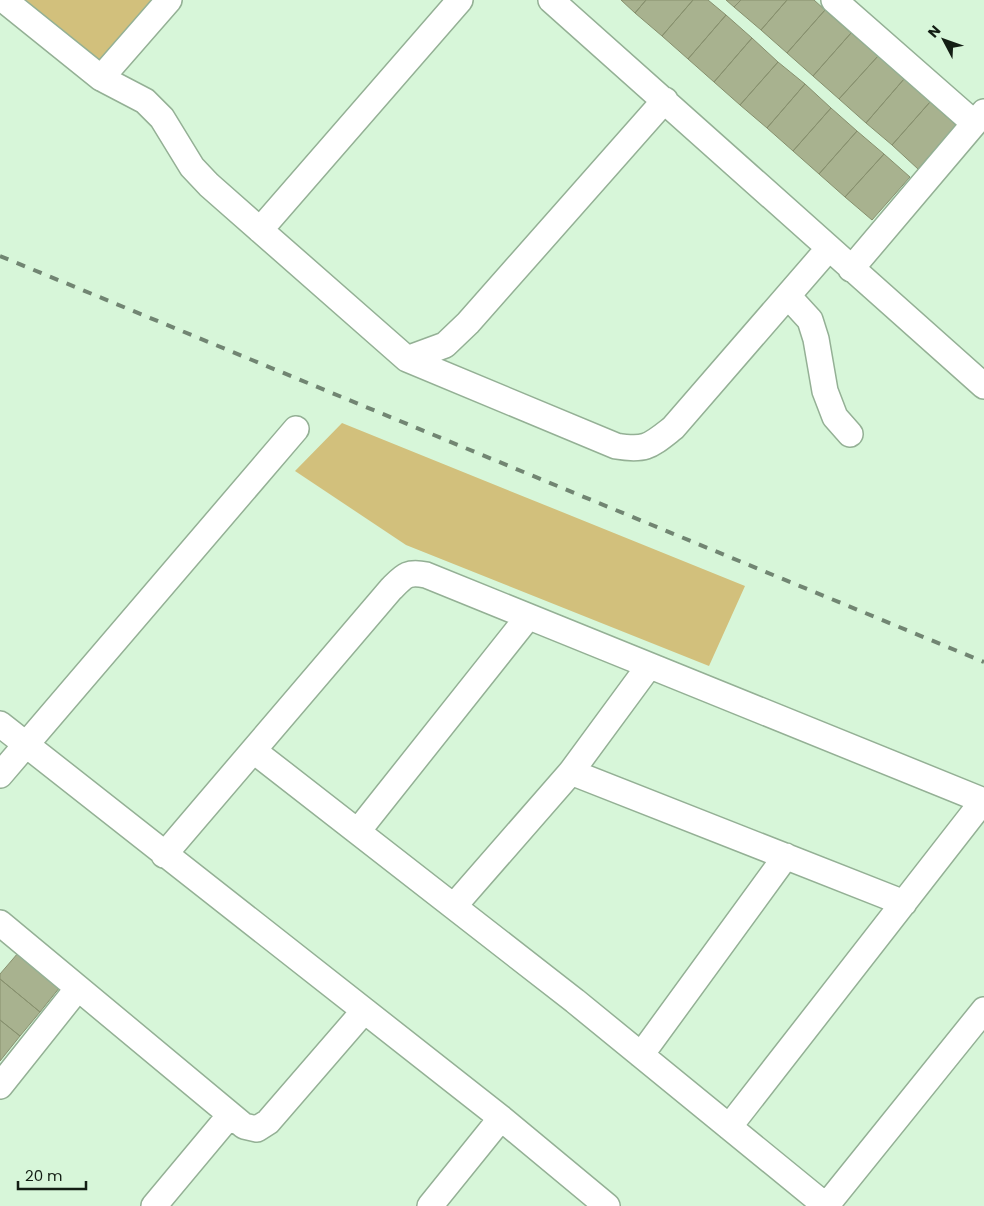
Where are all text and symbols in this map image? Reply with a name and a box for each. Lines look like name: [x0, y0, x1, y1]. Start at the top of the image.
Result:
north arrow: [919, 15, 969, 65]
text: N: [923, 21, 945, 42]
scale bar: [18, 1158, 85, 1190]
text: 20 m: [25, 1165, 63, 1186]

